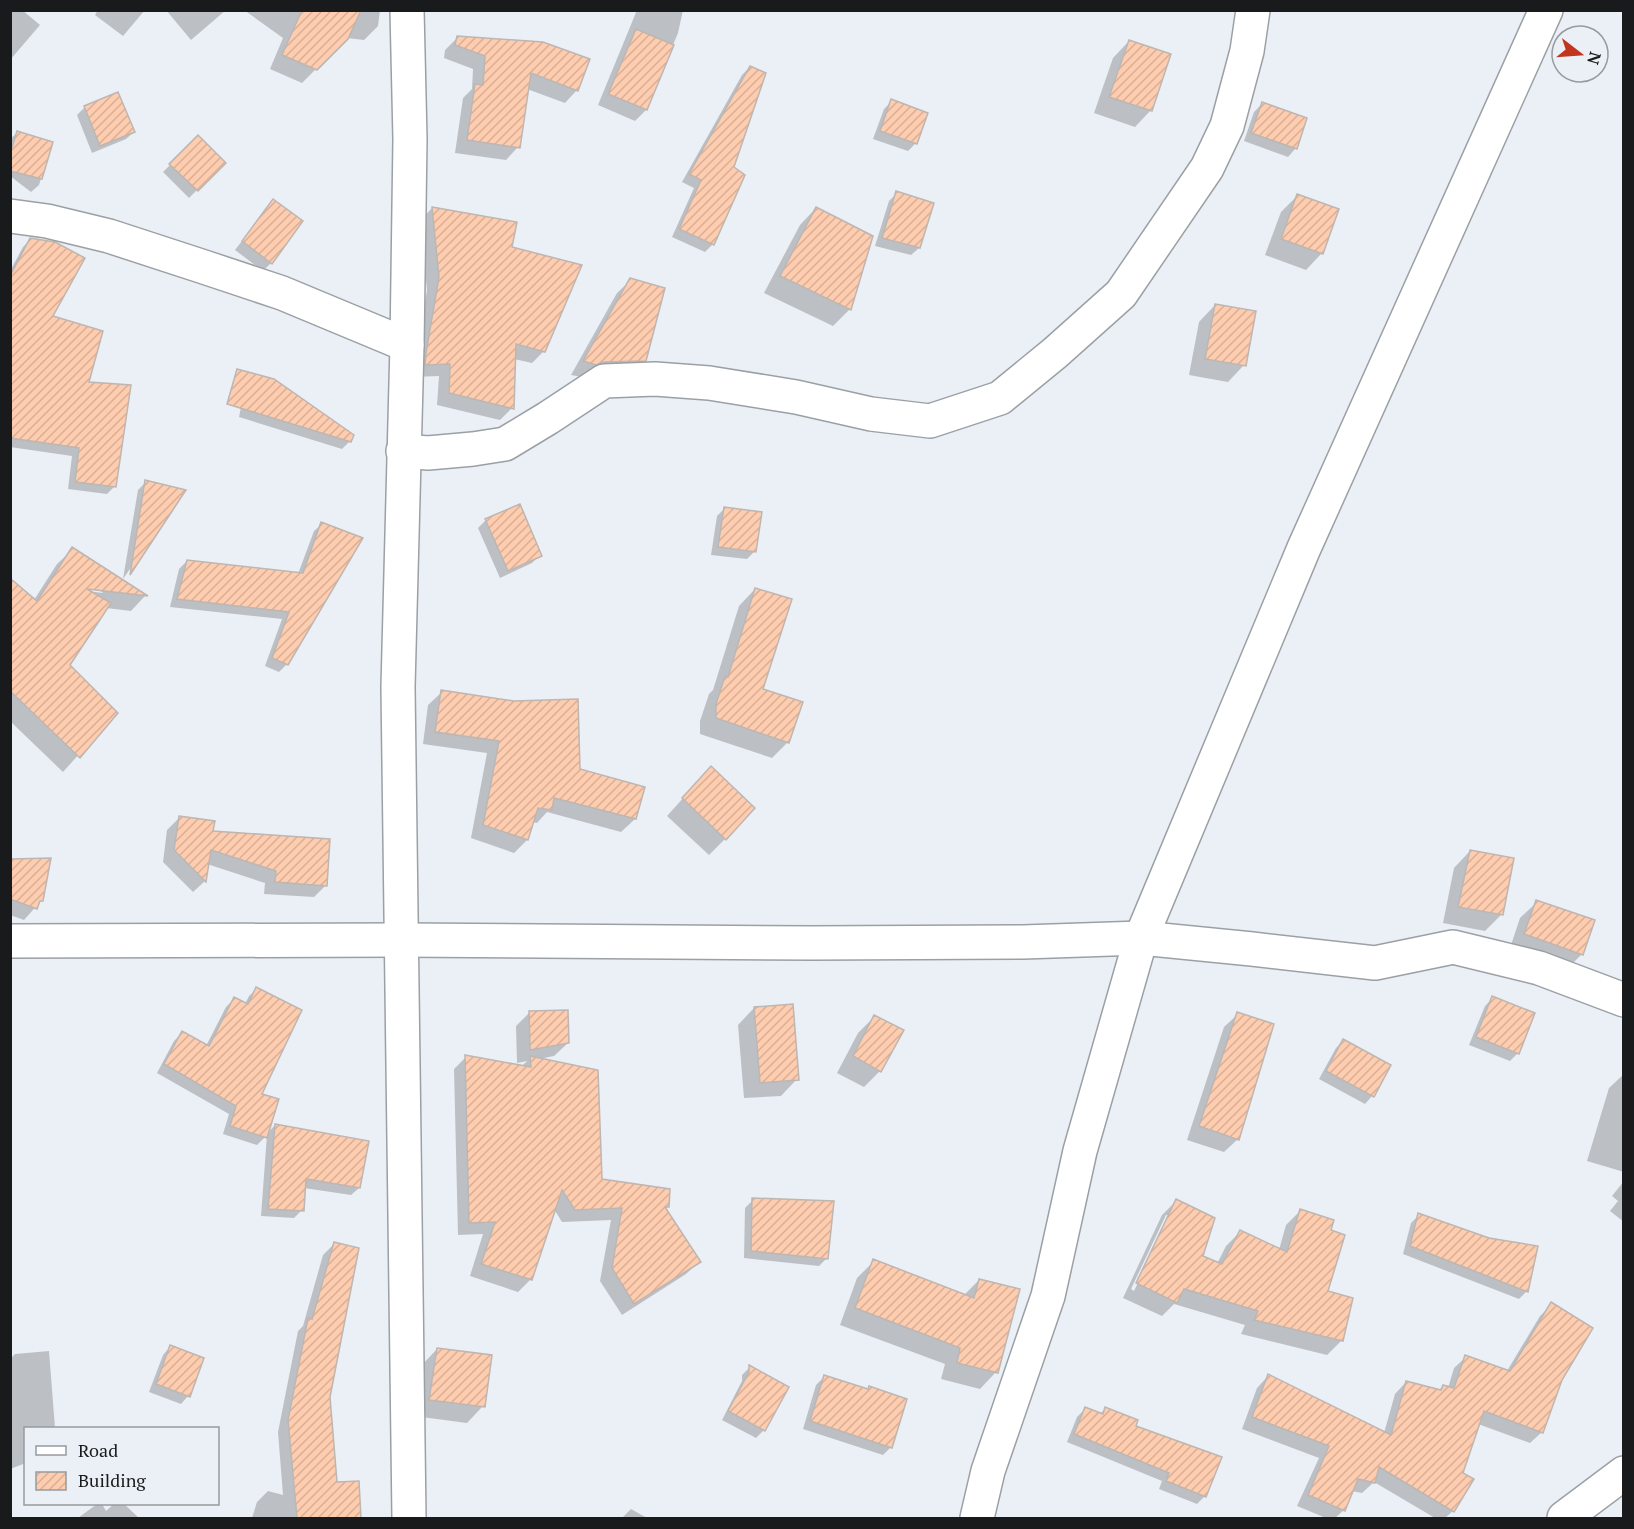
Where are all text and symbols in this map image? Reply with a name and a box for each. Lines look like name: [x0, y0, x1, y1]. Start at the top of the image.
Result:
north arrow: [1550, 24, 1610, 84]
text: N: [1582, 49, 1607, 67]
legend: [24, 1427, 219, 1505]
text: Road: [78, 1438, 118, 1462]
text: Building: [78, 1468, 146, 1492]

